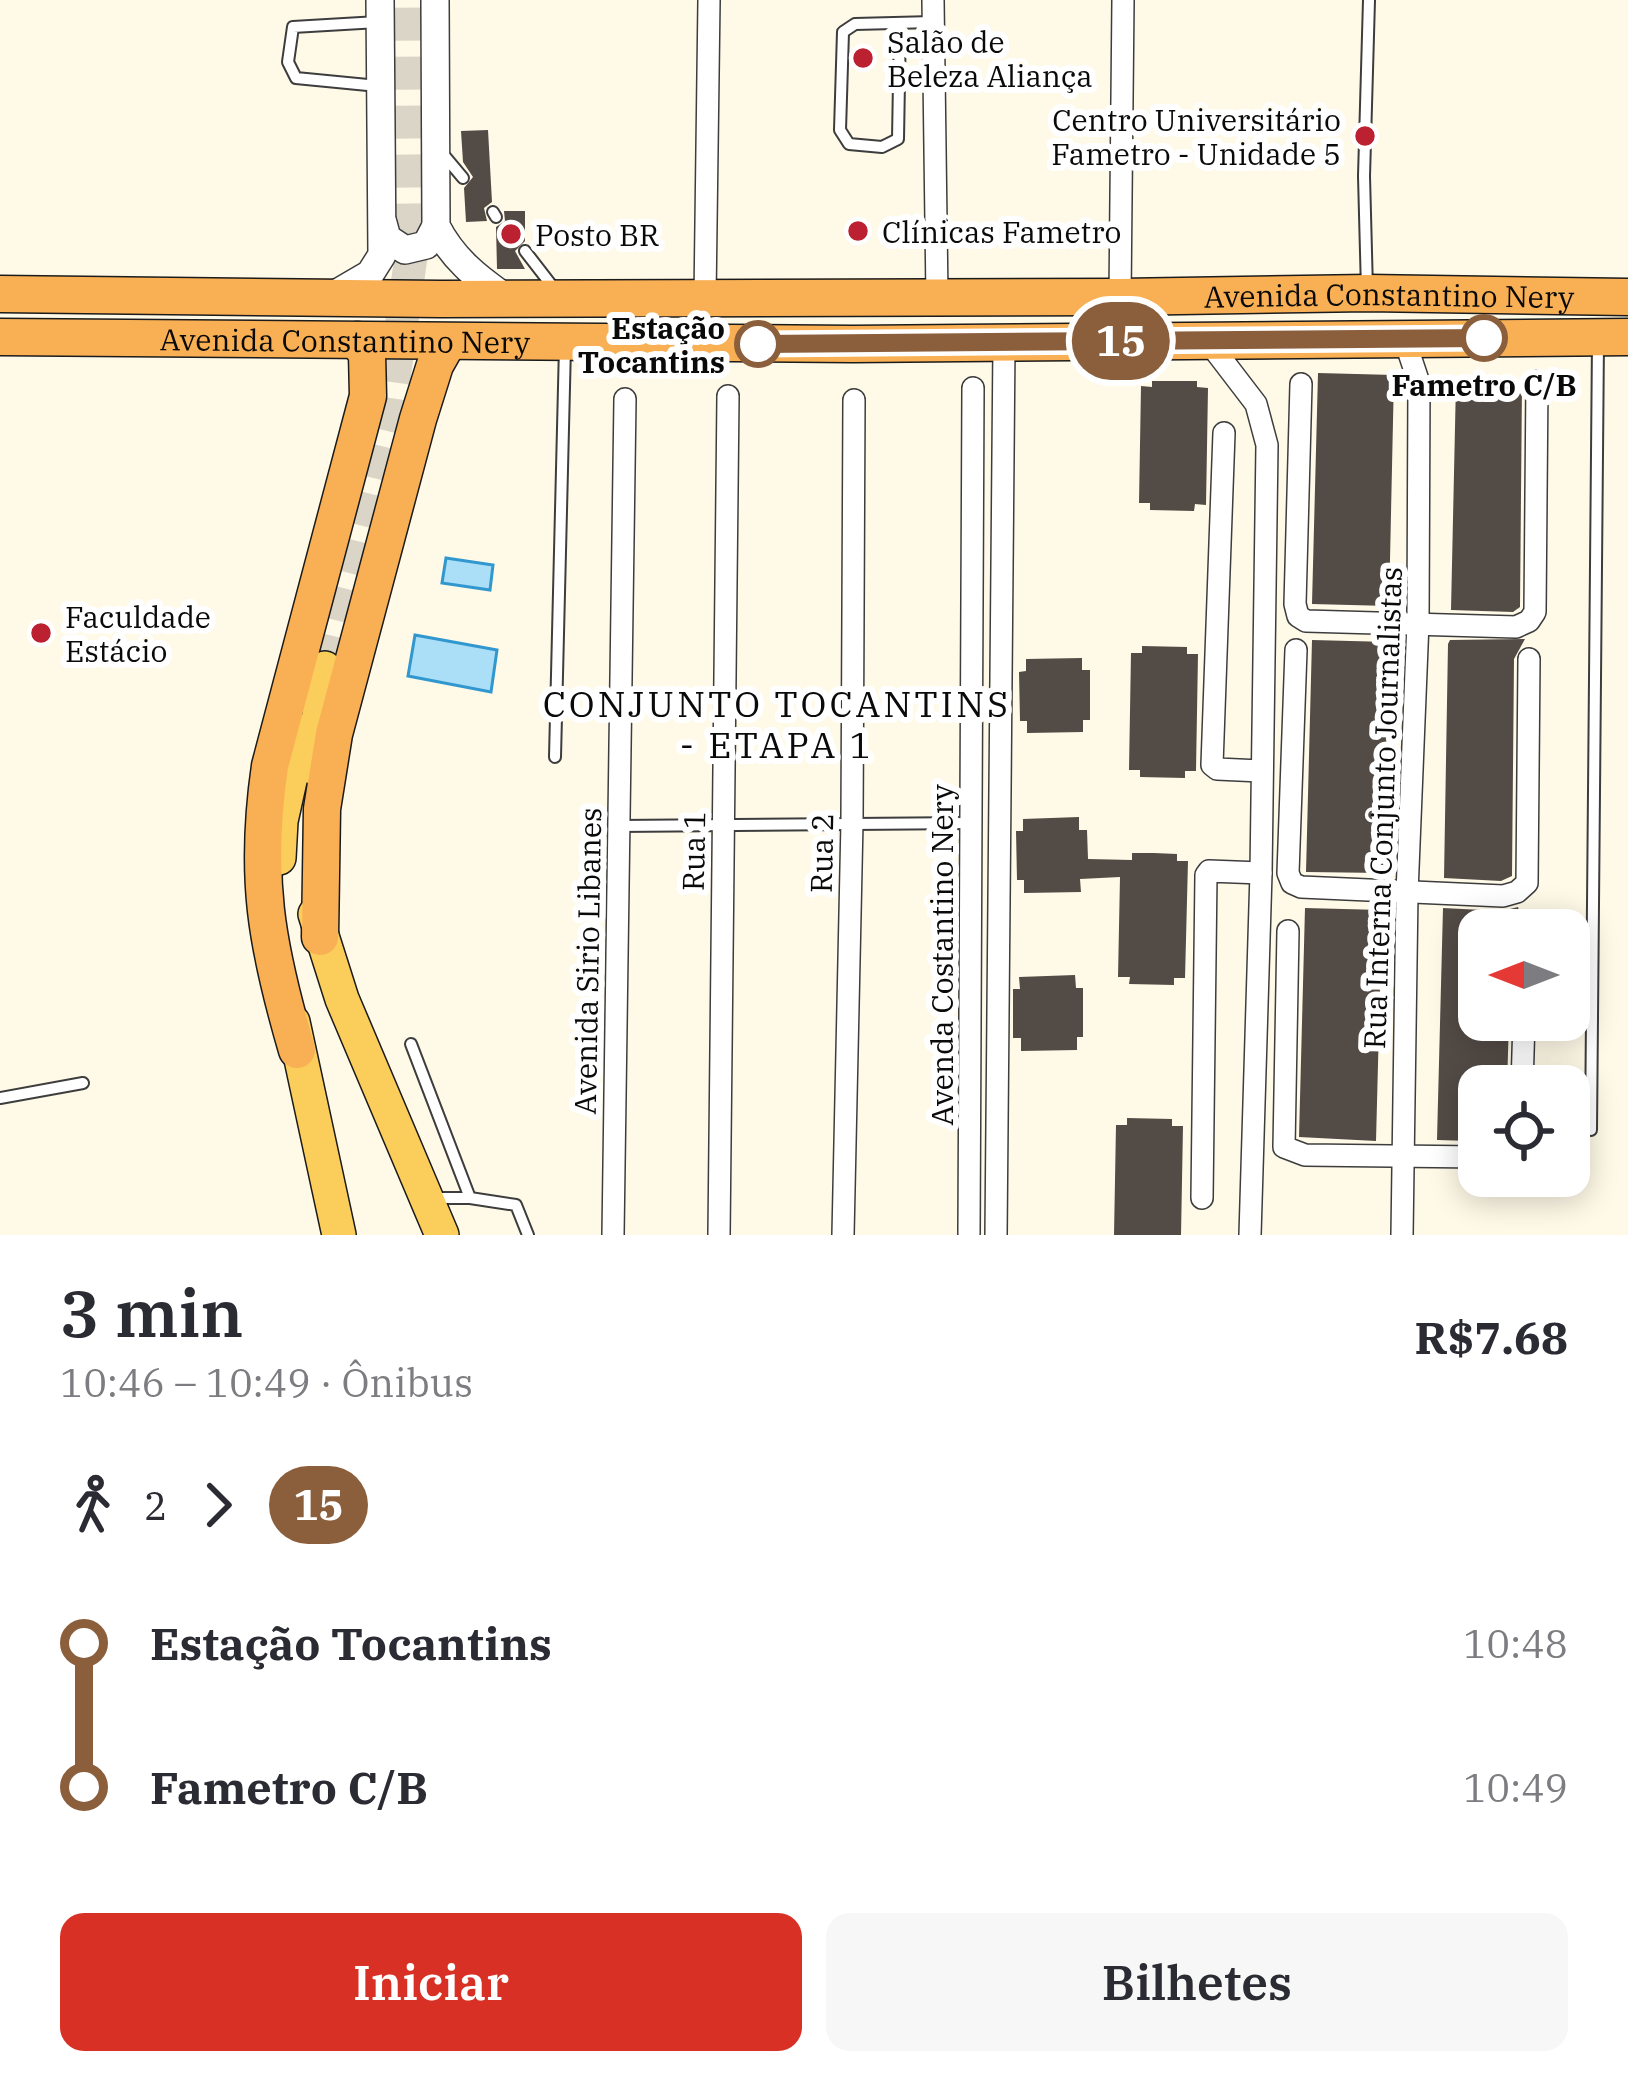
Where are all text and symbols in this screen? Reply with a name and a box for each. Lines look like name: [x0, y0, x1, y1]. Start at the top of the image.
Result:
place label: Salão de Beleza Aliança: [887, 22, 1093, 95]
marker: Salão de Beleza Aliança: [850, 45, 876, 71]
place label: Centro Universitário Fametro - Unidade 5: [1051, 100, 1341, 173]
marker: Centro Universitário Fametro - Unidade 5: [1352, 123, 1378, 149]
place label: Clínicas Fametro: [882, 212, 1121, 251]
place label: Posto BR: [535, 215, 659, 254]
marker: Clínicas Fametro: [845, 218, 871, 244]
marker: Posto BR: [498, 221, 524, 247]
street label: Avenida Constantino Nery: [1203, 273, 1574, 316]
line badge: 15: [1067, 302, 1175, 380]
place label: Estação Tocantins: [578, 308, 725, 381]
text: 15: [1096, 313, 1146, 368]
marker: Fametro C/B: [1462, 316, 1506, 360]
street label: Avenida Constantino Nery: [160, 319, 530, 361]
marker: Estação Tocantins: [736, 322, 780, 366]
place label: Fametro C/B: [1391, 365, 1577, 404]
street label: Rua Interna Conjunto Journalistas: [1354, 566, 1410, 1050]
place label: Faculdade Estácio: [65, 597, 211, 670]
marker: Faculdade Estácio: [28, 620, 54, 646]
district label: CONJUNTO TOCANTINS - ETAPA 1: [543, 680, 1011, 768]
street label: Avenda Costantino Nery: [922, 784, 961, 1126]
street label: Avenida Sirio Libanes: [565, 807, 609, 1115]
street label: Rua 1: [673, 811, 713, 891]
street label: Rua 2: [801, 813, 841, 893]
north arrow: [1458, 909, 1590, 1041]
map controls: [1458, 909, 1590, 1197]
button: locate: [1458, 1065, 1590, 1197]
text: 3 min: [60, 1269, 243, 1355]
text: R$7.68: [1414, 1308, 1568, 1366]
text: 10:46 – 10:49 · Ônibus: [60, 1357, 473, 1408]
icon: walk: [60, 1472, 126, 1538]
icon: forward: [185, 1472, 251, 1538]
text: 15: [293, 1477, 344, 1532]
text: 2: [144, 1480, 167, 1531]
text: Estação Tocantins: [150, 1614, 552, 1672]
text: 10:48: [1463, 1618, 1568, 1669]
text: Fametro C/B: [150, 1758, 428, 1816]
text: 10:49: [1463, 1762, 1568, 1813]
button: Iniciar: [60, 1913, 802, 2051]
button: Bilhetes: [826, 1913, 1568, 2051]

